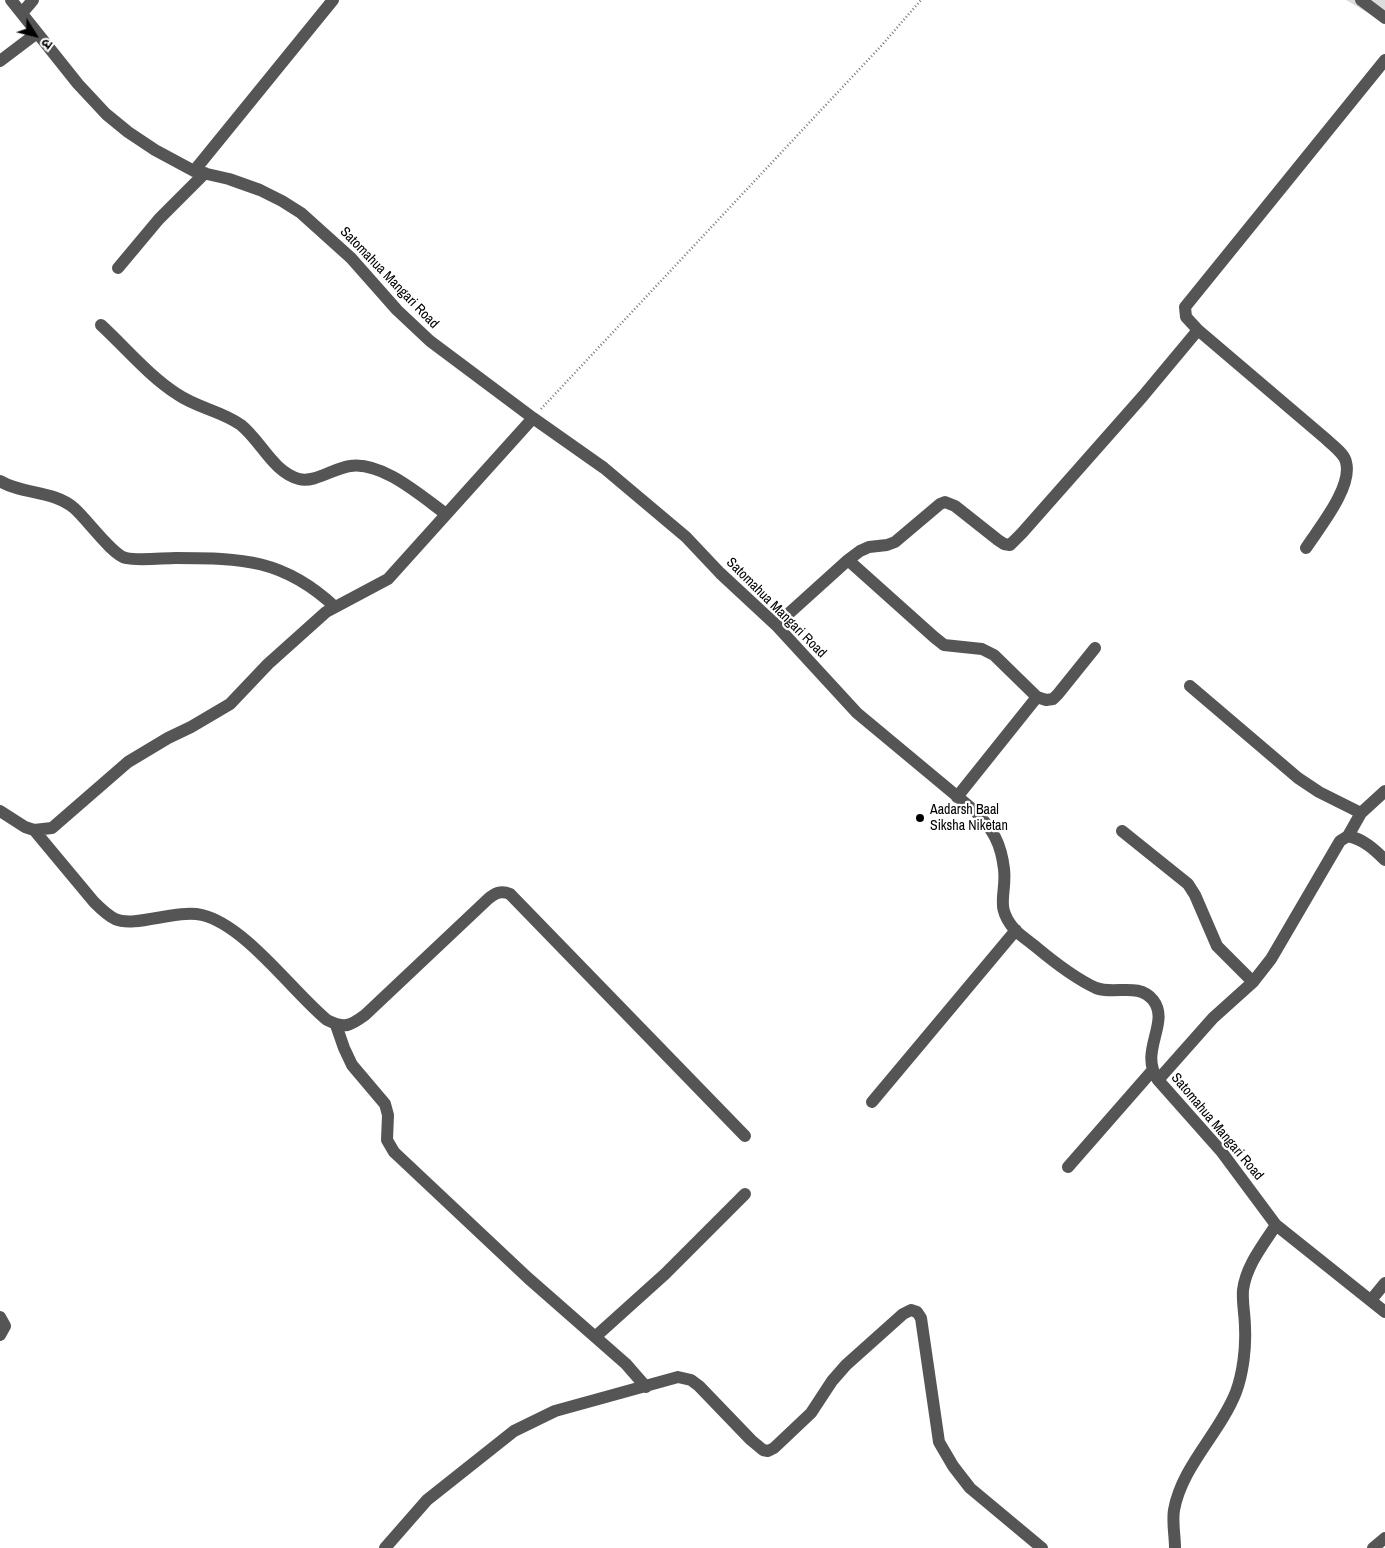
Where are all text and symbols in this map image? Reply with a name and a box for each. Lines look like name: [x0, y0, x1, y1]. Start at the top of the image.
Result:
north arrow: [10, 10, 60, 60]
text: उ: [37, 35, 57, 52]
street label: Satomahua Mangari Road: [336, 224, 442, 332]
street label: Satomahua Mangari Road: [722, 554, 830, 662]
place label: Aadarsh Baal Siksha Niketan: [930, 802, 1008, 834]
marker: Aadarsh Baal Siksha Niketan: [914, 812, 926, 824]
street label: Satomahua Mangari Road: [1167, 1070, 1267, 1184]

